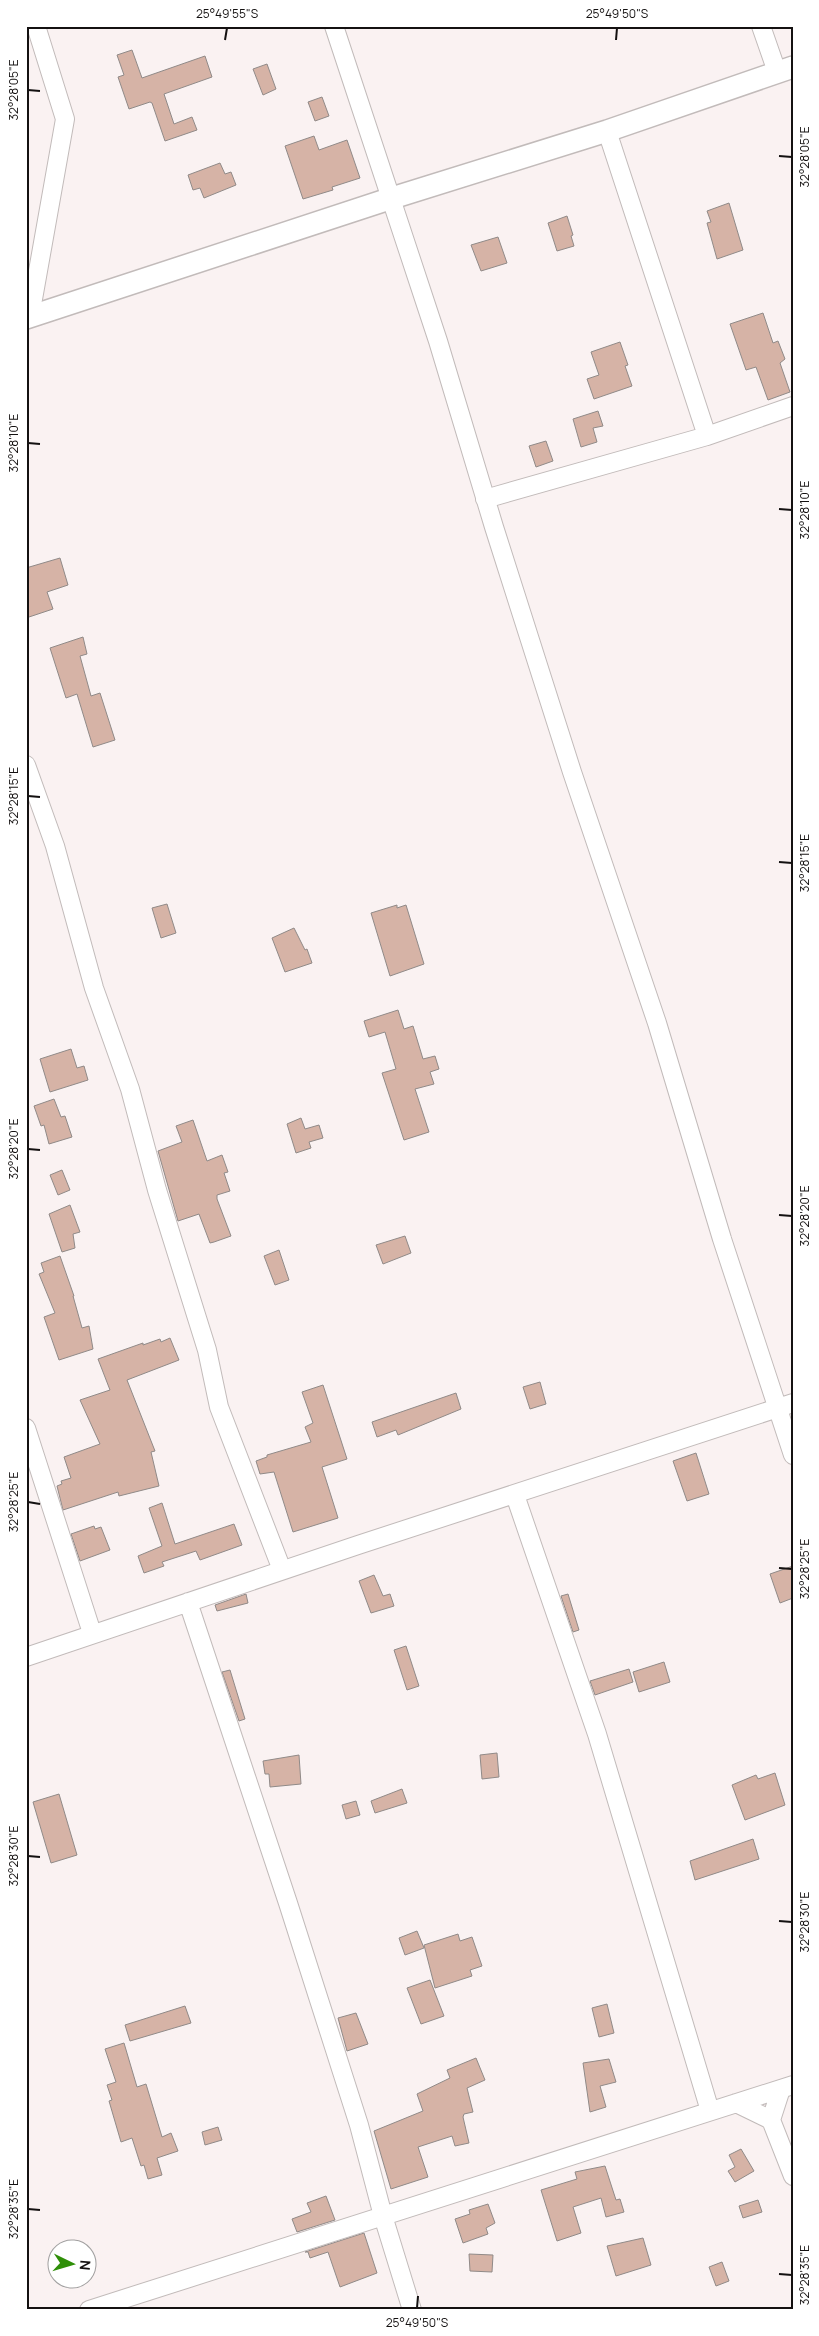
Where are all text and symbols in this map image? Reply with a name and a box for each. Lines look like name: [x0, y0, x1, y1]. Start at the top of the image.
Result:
text: 25°49'55"S: [196, 5, 258, 22]
text: 25°49'50"S: [586, 5, 648, 22]
text: 32°28'05"E: [5, 59, 22, 121]
text: 32°28'05"E: [796, 126, 813, 188]
text: 32°28'10"E: [5, 413, 22, 472]
text: 32°28'10"E: [796, 480, 813, 539]
text: 32°28'15"E: [5, 767, 22, 825]
text: 32°28'15"E: [796, 834, 813, 892]
text: 32°28'20"E: [5, 1118, 22, 1179]
text: 32°28'20"E: [796, 1185, 813, 1246]
text: 32°28'25"E: [5, 1472, 22, 1532]
text: 32°28'25"E: [796, 1539, 813, 1599]
text: 32°28'30"E: [5, 1825, 22, 1886]
text: 32°28'30"E: [796, 1891, 813, 1952]
text: 32°28'35"E: [5, 2179, 22, 2239]
north arrow: [48, 2238, 98, 2288]
text: 32°28'35"E: [796, 2245, 813, 2305]
text: N: [76, 2259, 95, 2271]
text: 25°49'50"S: [386, 2314, 448, 2331]

